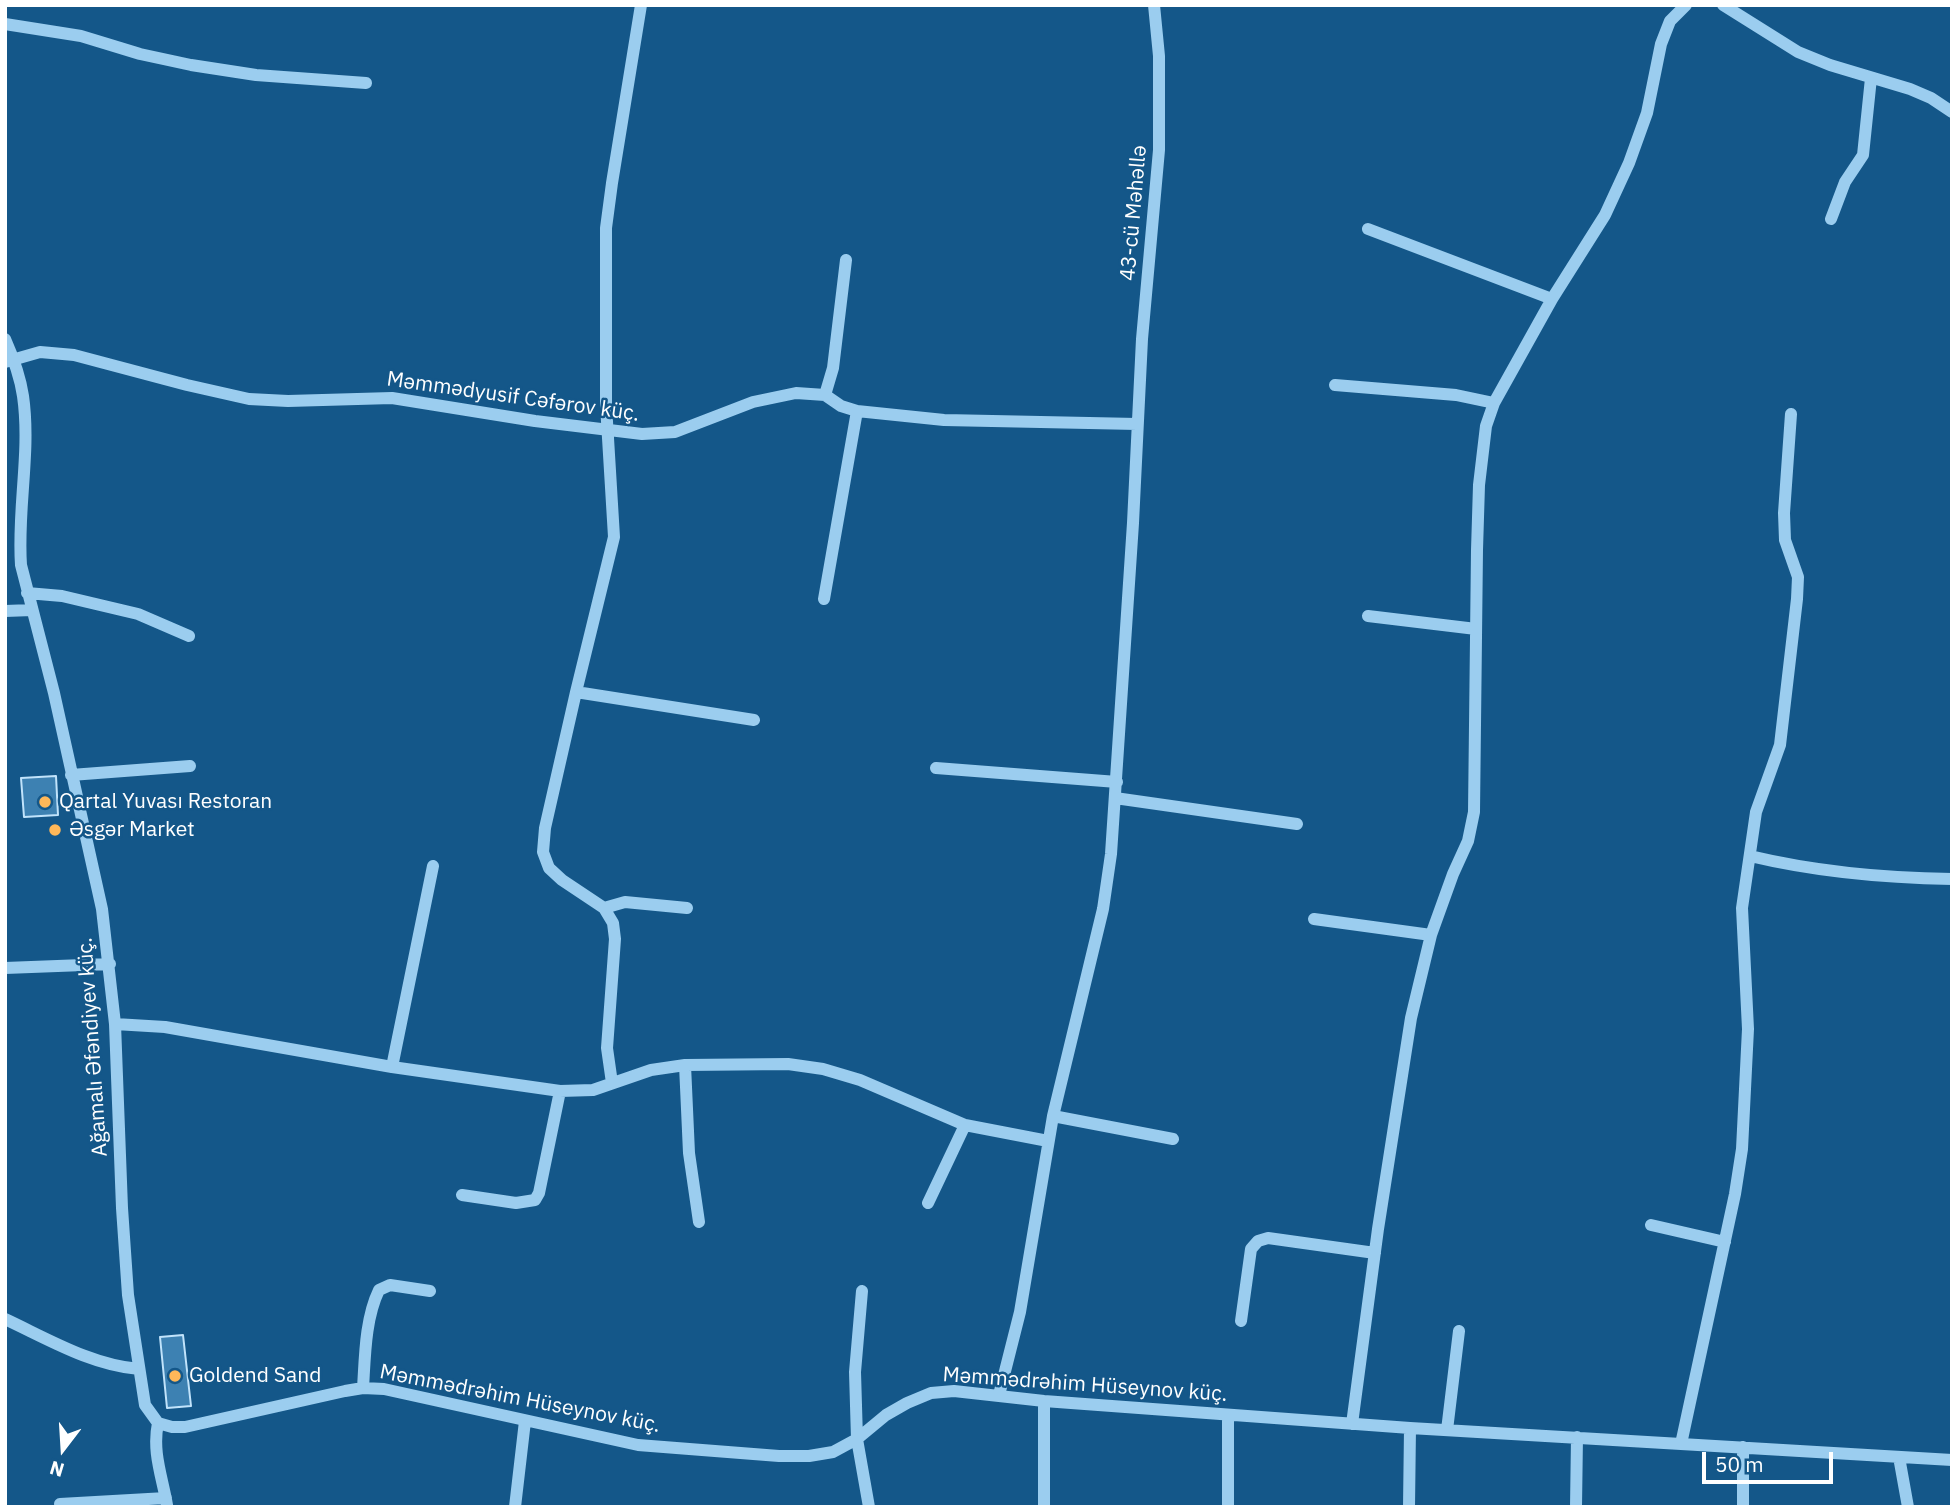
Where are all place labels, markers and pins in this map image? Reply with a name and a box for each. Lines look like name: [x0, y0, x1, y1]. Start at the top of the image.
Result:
place label: Qartal Yuvası Restoran: [59, 789, 272, 815]
marker: Qartal Yuvası Restoran: [37, 794, 53, 810]
place label: Əsgər Market: [69, 817, 195, 843]
marker: Əsgər Market: [47, 822, 63, 838]
place label: Goldend Sand: [189, 1363, 321, 1389]
marker: Goldend Sand: [167, 1368, 183, 1384]

